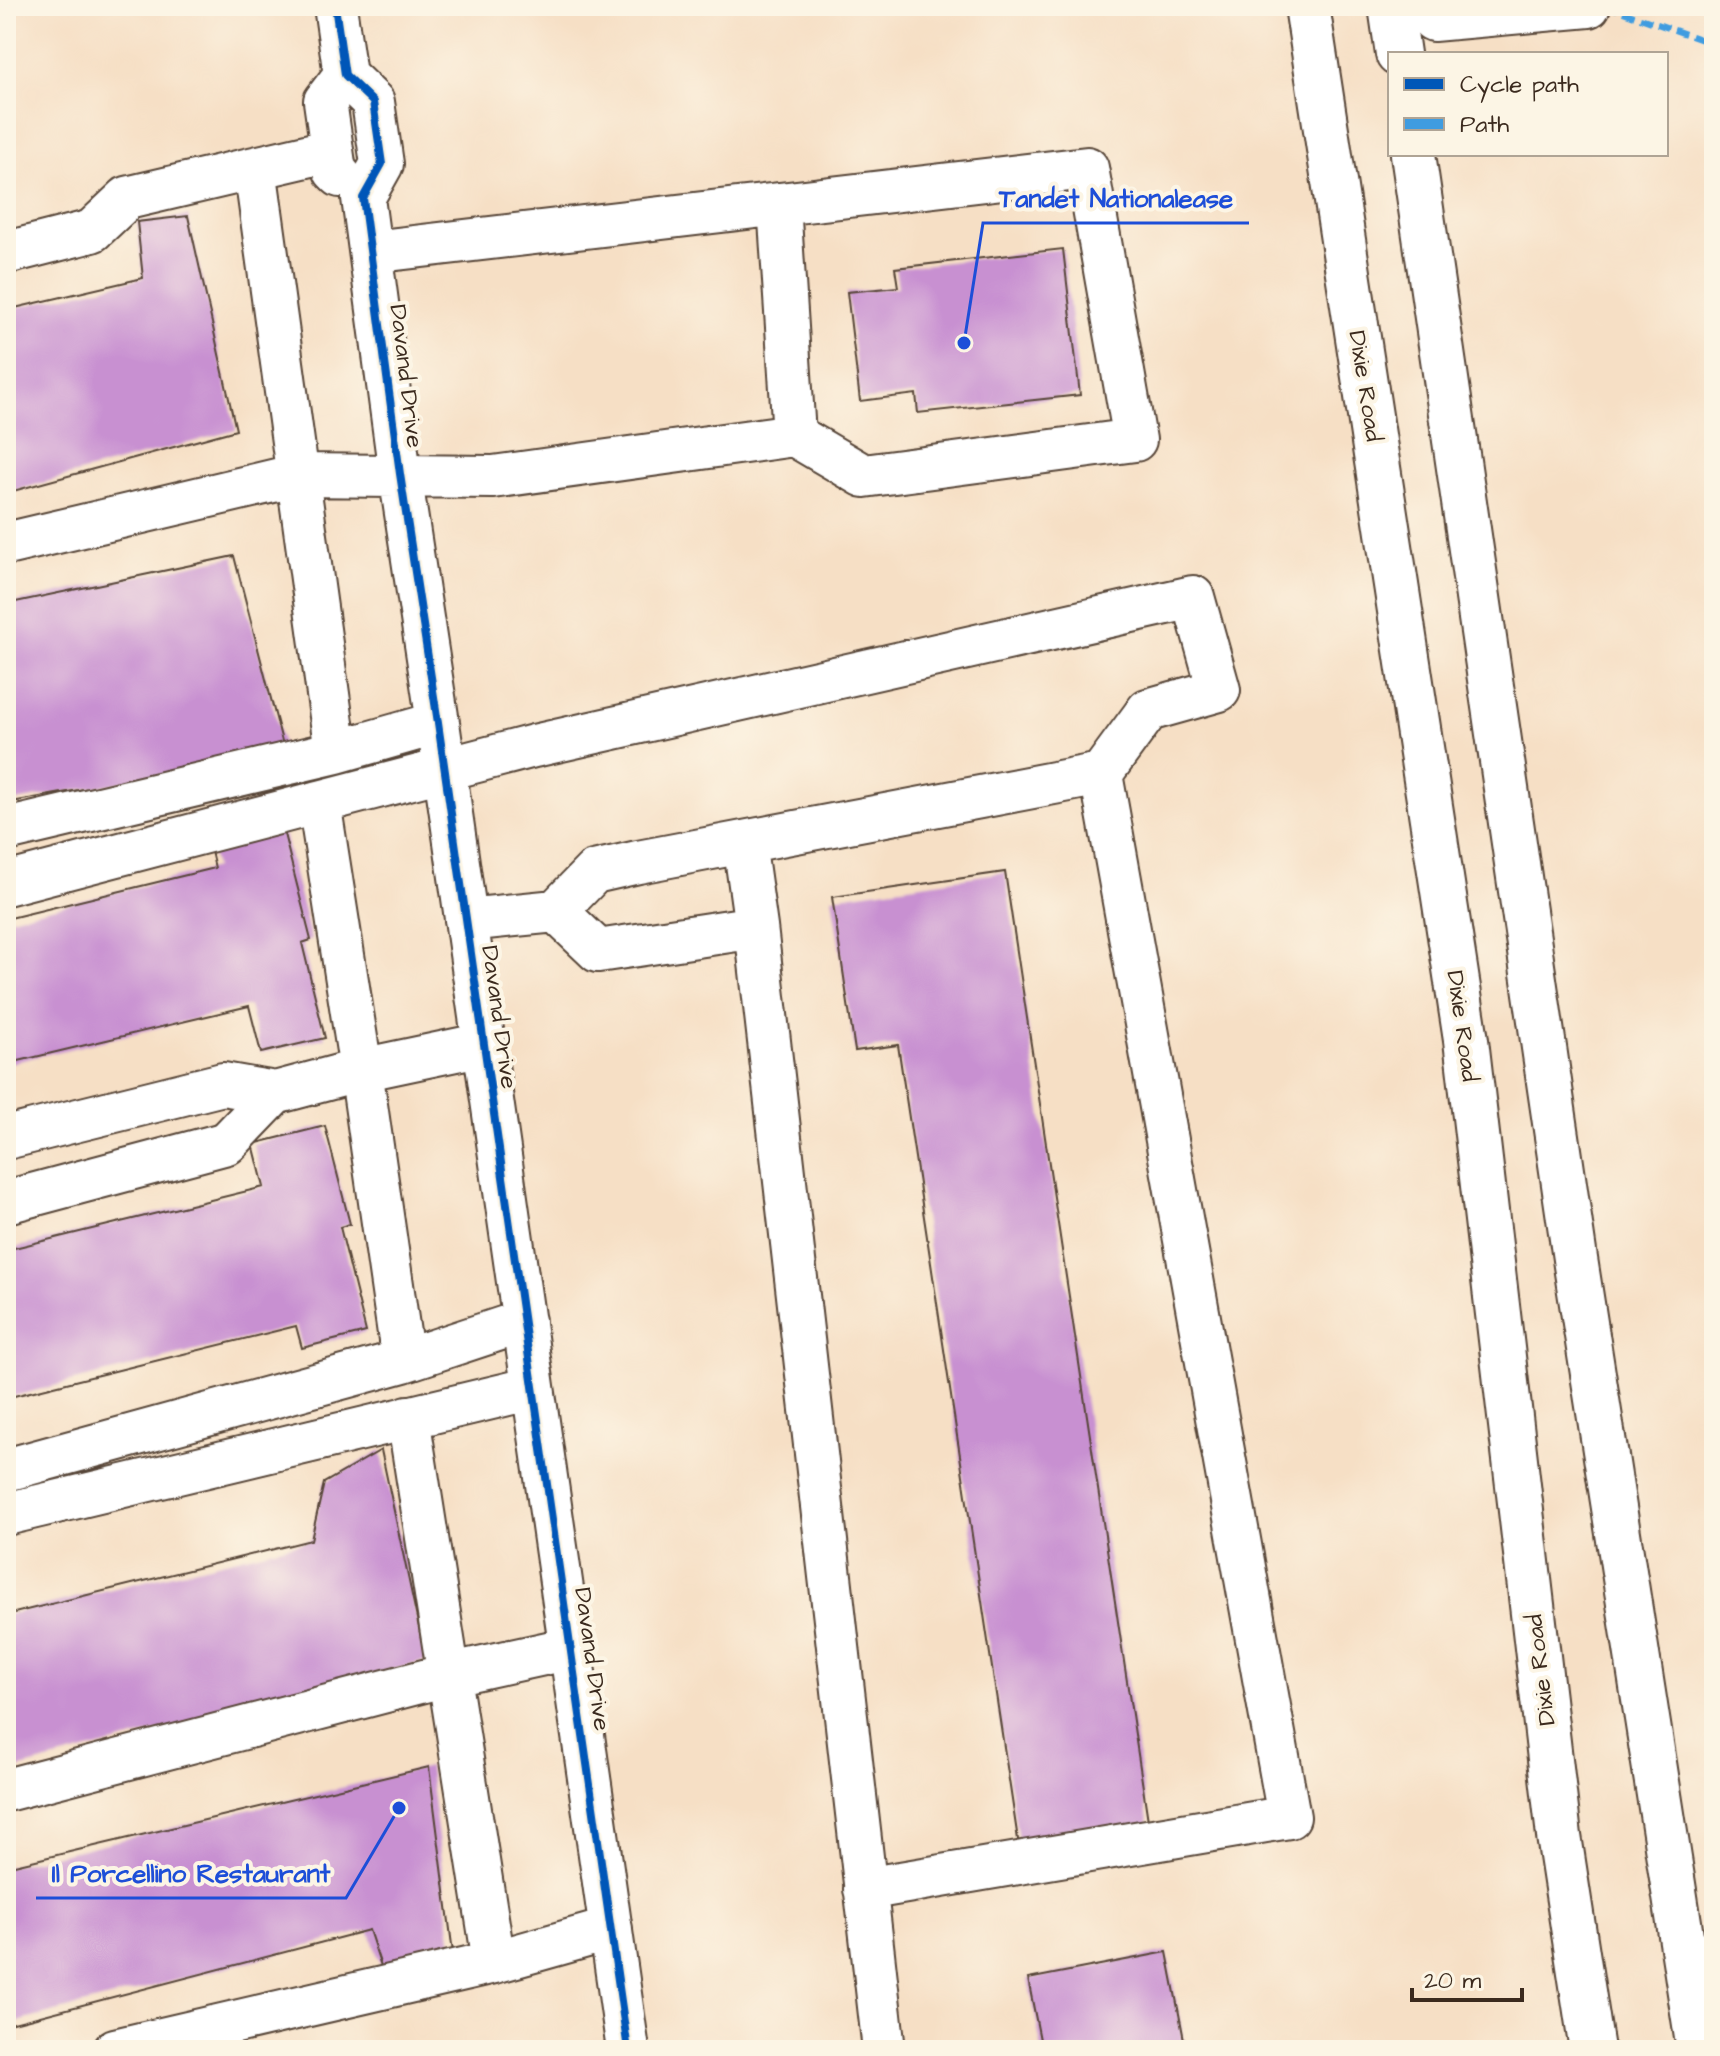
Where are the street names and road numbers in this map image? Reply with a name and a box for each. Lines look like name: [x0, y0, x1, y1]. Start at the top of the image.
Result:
street label: Davand Drive: [380, 302, 432, 450]
street label: Dixie Road: [1339, 328, 1391, 444]
street label: Davand Drive: [472, 943, 526, 1091]
street label: Dixie Road: [1437, 968, 1487, 1084]
street label: Davand Drive: [565, 1585, 619, 1733]
street label: Dixie Road: [1517, 1612, 1565, 1727]

